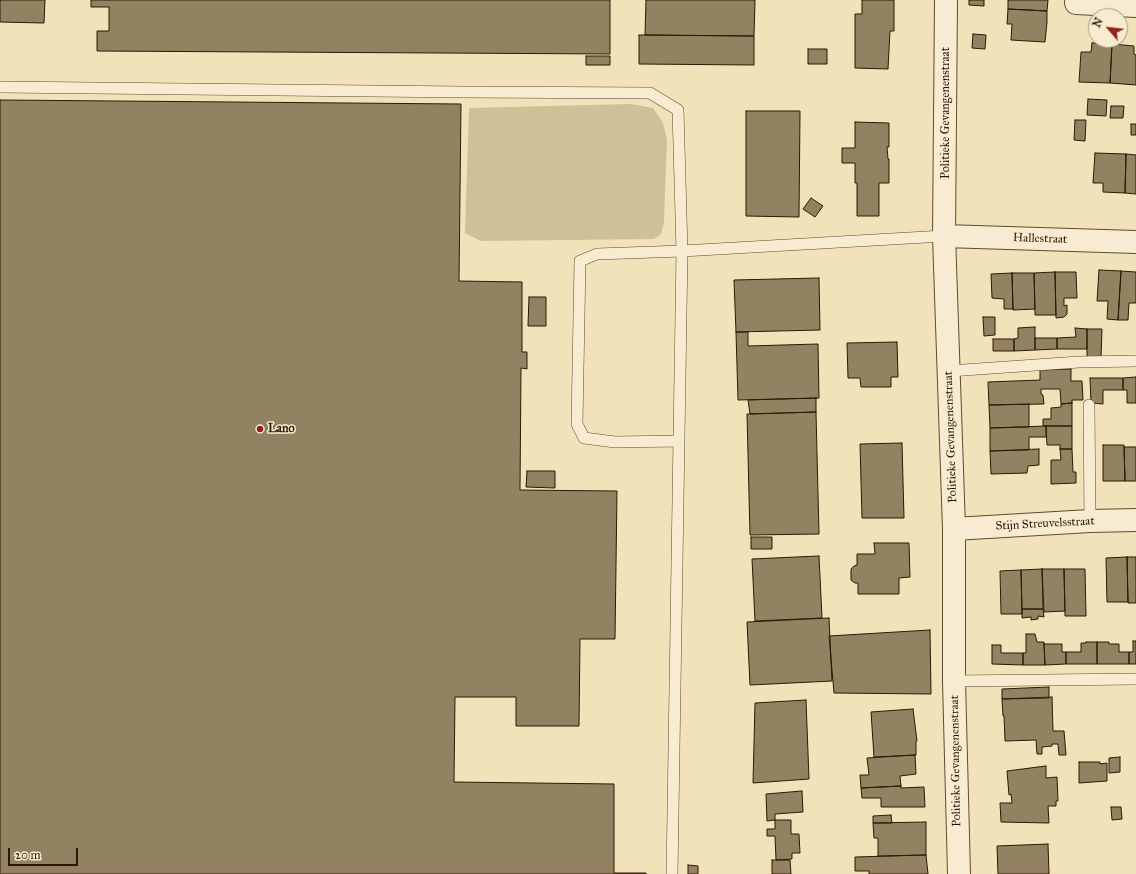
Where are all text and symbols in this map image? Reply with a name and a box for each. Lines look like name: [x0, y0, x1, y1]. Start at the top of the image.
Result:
north arrow: [1088, 8, 1128, 48]
text: N: [1090, 15, 1106, 30]
street label: Politieke Gevangenenstraat: [939, 47, 953, 179]
street label: Hallestraat: [1013, 231, 1067, 247]
street label: Politieke Gevangenenstraat: [942, 371, 960, 503]
place label: Lano: [268, 422, 295, 436]
marker: Lano: [255, 424, 265, 434]
street label: Stijn Streuvelsstraat: [995, 514, 1095, 534]
street label: Politieke Gevangenenstraat: [948, 695, 964, 827]
scale bar: [10, 840, 80, 866]
text: 20 m: [15, 848, 41, 862]

